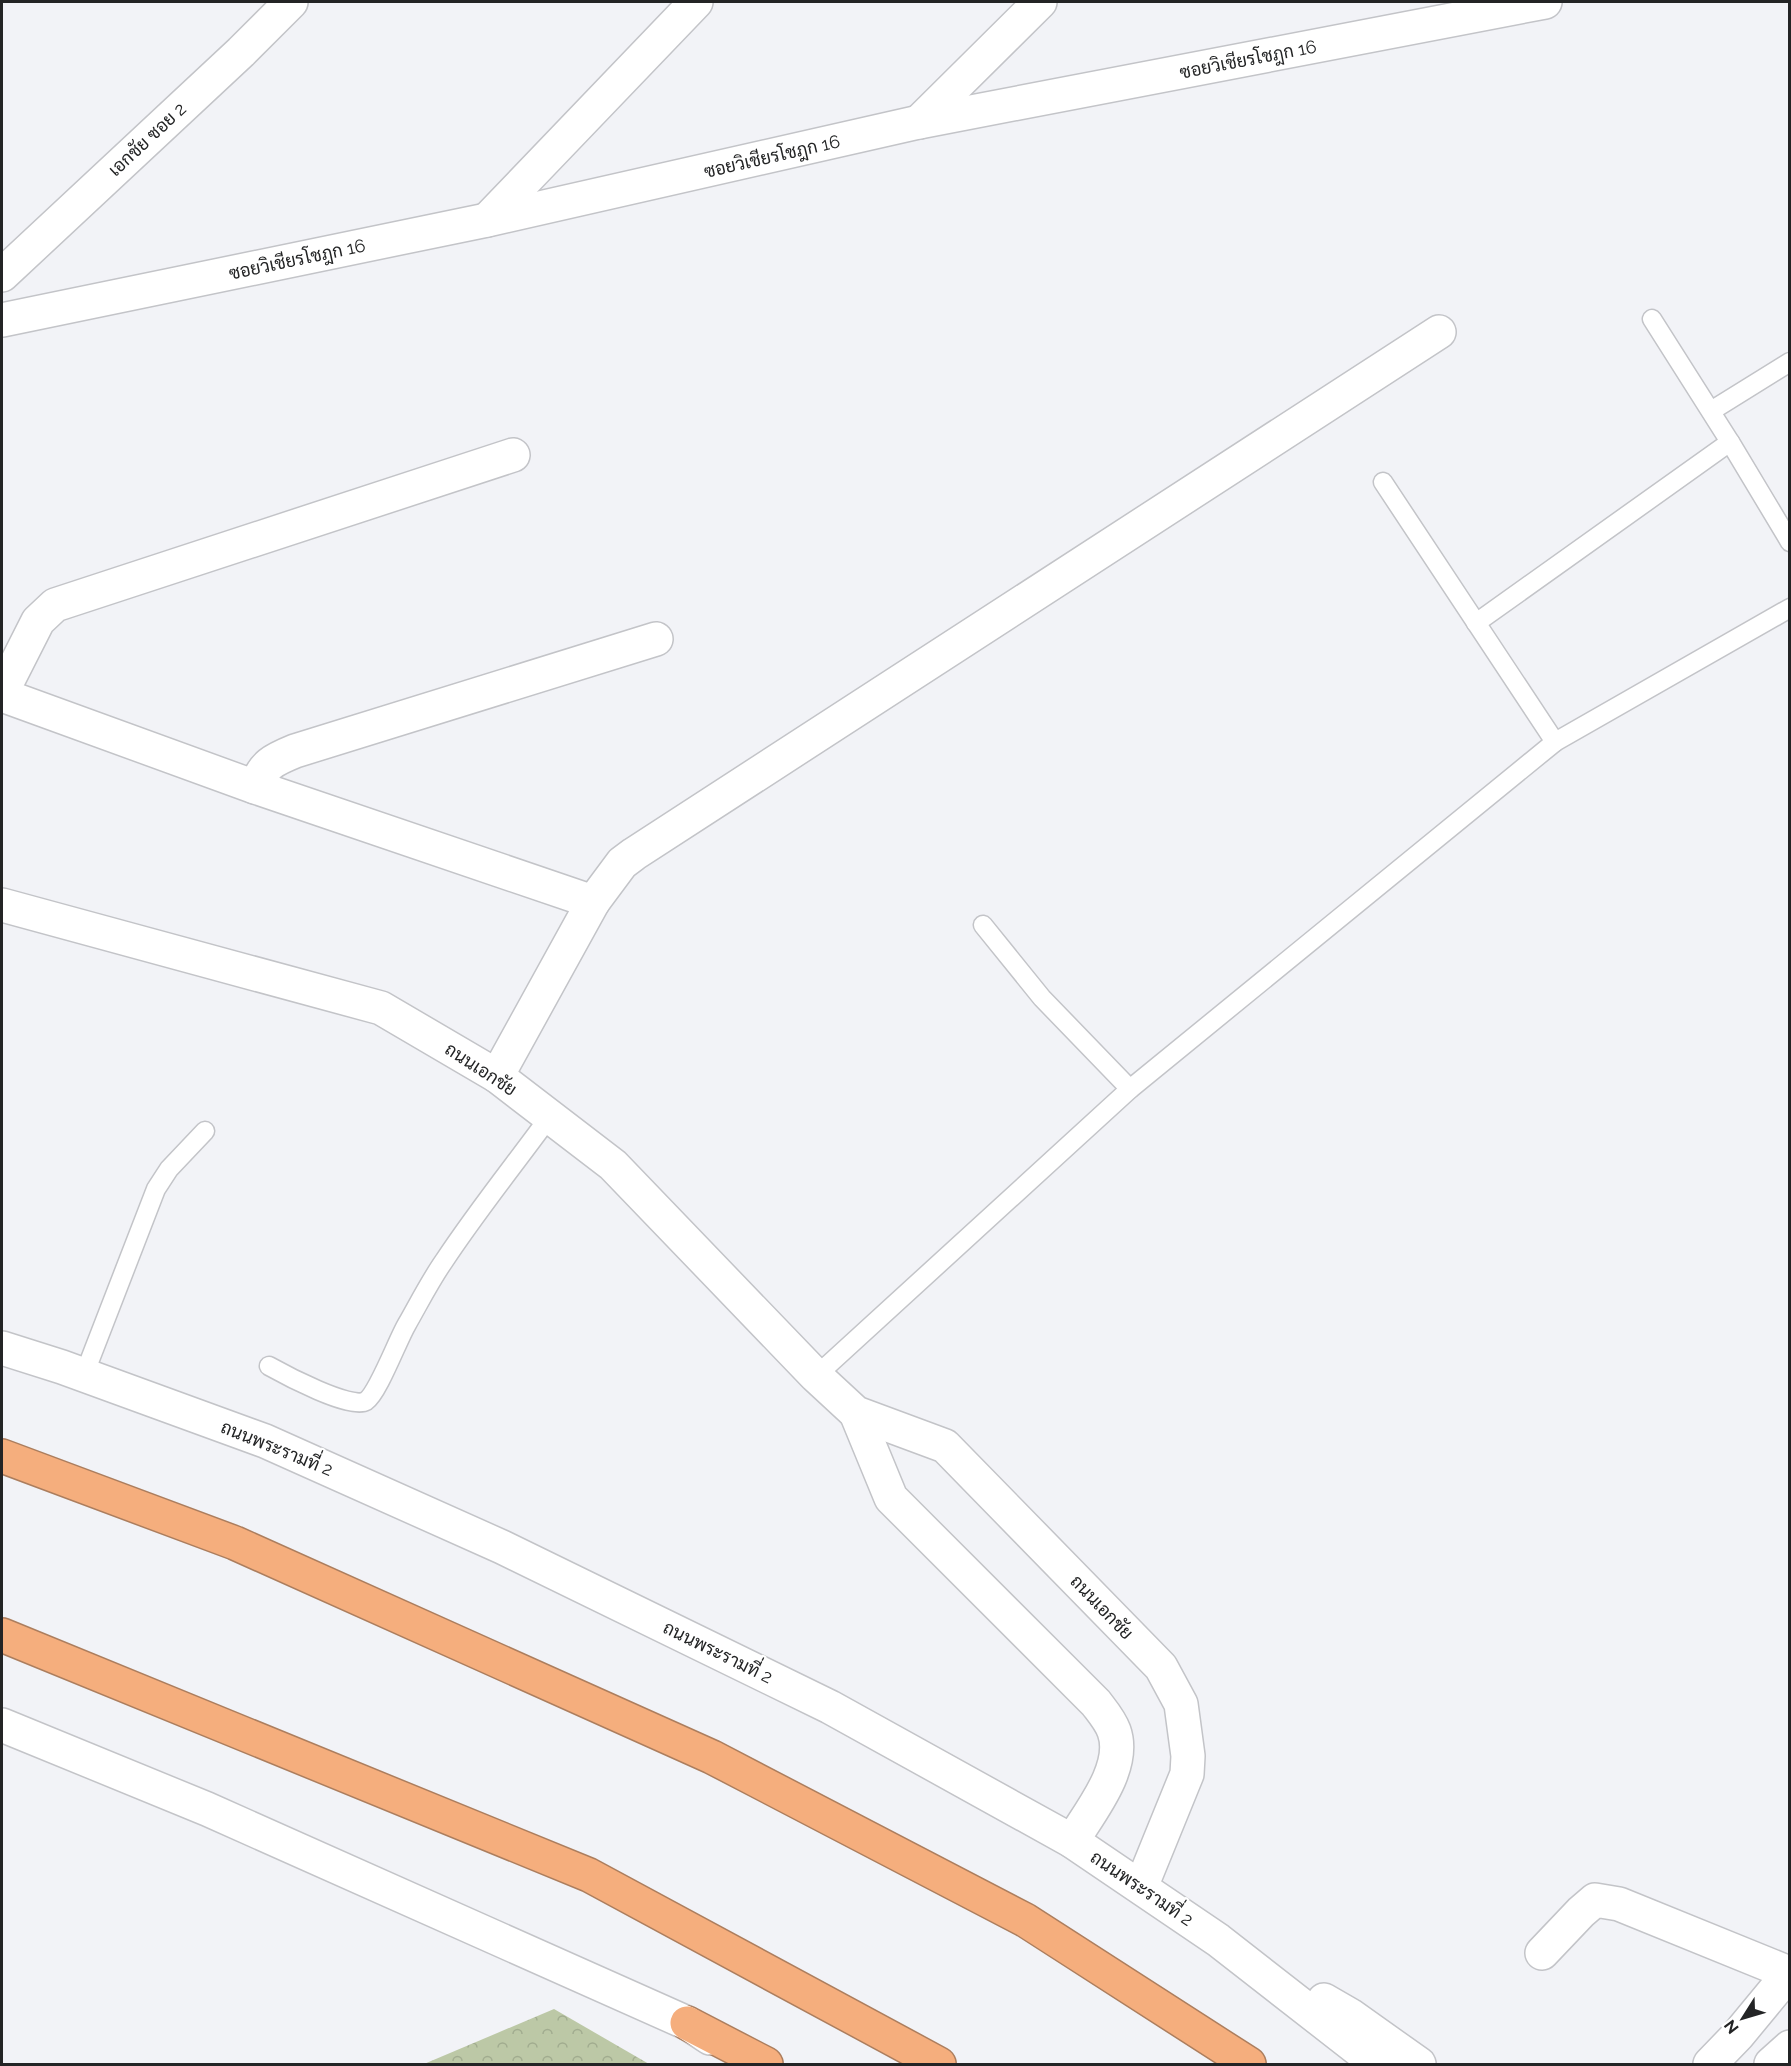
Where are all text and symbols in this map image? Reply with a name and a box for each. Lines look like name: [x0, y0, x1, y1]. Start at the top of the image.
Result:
street label: ซอยวิเชียรโชฎก 16: [1177, 33, 1319, 85]
street label: เอกชัย ซอย 2: [104, 98, 190, 180]
street label: ซอยวิเชียรโชฎก 16: [701, 128, 843, 184]
street label: ซอยวิเชียรโชฎก 16: [226, 232, 368, 286]
street label: ถนนเอกชัย: [441, 1038, 521, 1100]
street label: ถนนพระรามที่ 2: [218, 1411, 338, 1480]
street label: ถนนเอกชัย: [1066, 1571, 1138, 1643]
street label: ถนนพระรามที่ 2: [660, 1612, 778, 1688]
street label: ถนนพระรามที่ 2: [1087, 1842, 1200, 1930]
north arrow: [1713, 1988, 1773, 2048]
text: N: [1720, 2016, 1743, 2037]

